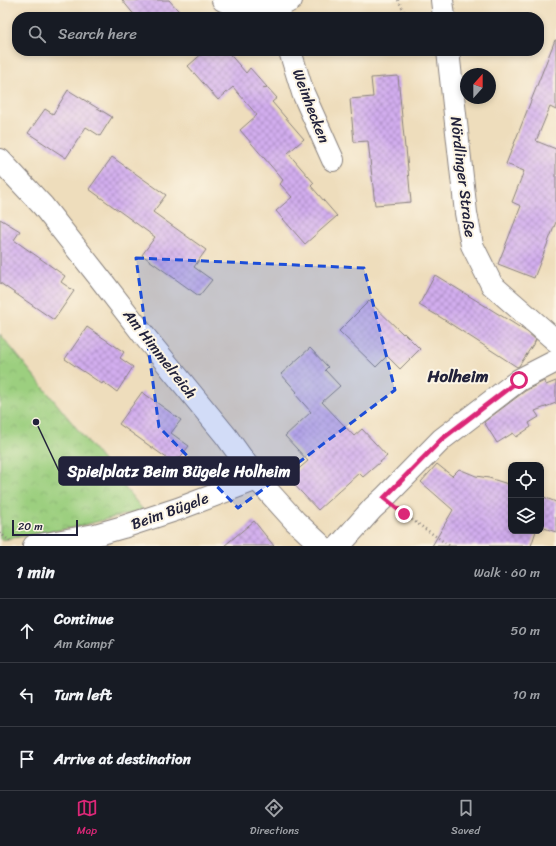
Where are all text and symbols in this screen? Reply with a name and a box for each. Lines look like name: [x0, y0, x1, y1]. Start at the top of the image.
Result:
search box: [12, 12, 544, 56]
text: Search here: [58, 21, 137, 47]
icon: search: [26, 23, 48, 45]
street label: Weinhecken: [285, 65, 337, 147]
north arrow: [460, 68, 496, 104]
street label: Nördlinger Straße: [443, 115, 483, 239]
street label: Am Himmelreich: [116, 303, 204, 405]
district label: Holheim: [427, 361, 488, 391]
route start: [510, 371, 528, 389]
callout: Spielplatz Beim Bügele Holheim: [59, 457, 299, 485]
text: Spielplatz Beim Bügele Holheim: [66, 457, 291, 486]
map controls: [508, 462, 544, 534]
button: locate: [508, 462, 544, 498]
street label: Beim Bügele: [127, 485, 213, 537]
button: layers: [508, 498, 544, 534]
route end: [395, 505, 413, 523]
text: 20 m: [18, 517, 43, 536]
scale bar: [12, 518, 78, 537]
text: 1 min: [16, 557, 55, 587]
text: Walk · 60 m: [474, 561, 540, 584]
text: Continue: [54, 606, 114, 632]
text: 50 m: [510, 619, 540, 642]
icon: ahead: [16, 620, 38, 642]
text: Am Kampf: [54, 632, 113, 655]
text: Turn left: [54, 682, 112, 708]
text: 10 m: [513, 683, 540, 706]
icon: left: [16, 684, 38, 706]
text: Arrive at destination: [54, 746, 191, 772]
icon: arrive: [16, 748, 38, 770]
tab: Map: [76, 797, 98, 840]
tab: Directions: [250, 797, 299, 840]
tab: Saved: [451, 797, 480, 840]

